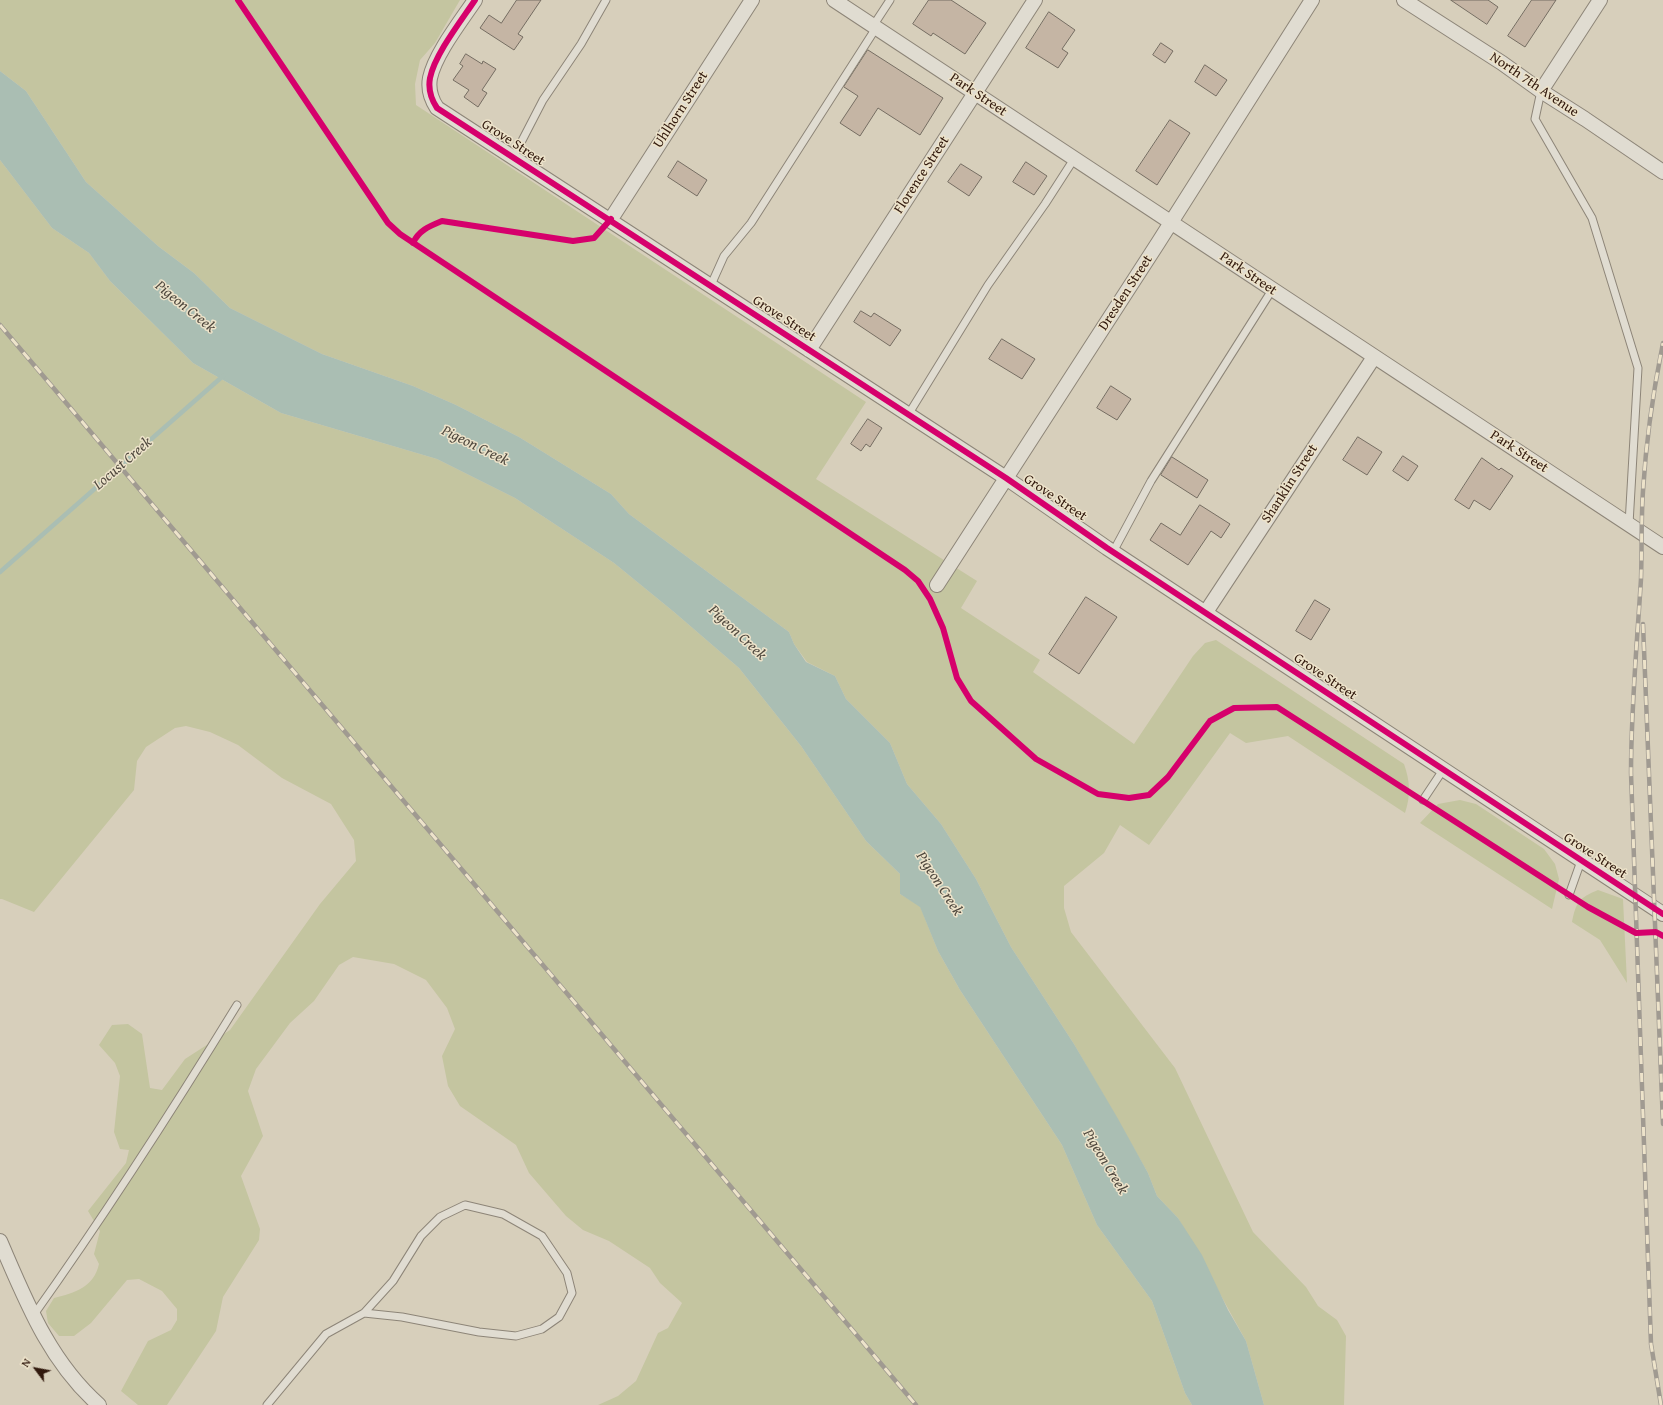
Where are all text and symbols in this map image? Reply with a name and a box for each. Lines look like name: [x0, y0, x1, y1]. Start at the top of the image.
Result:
street label: North 7th Avenue: [1486, 49, 1582, 121]
street label: Uhlhorn Street: [650, 68, 712, 152]
street label: Park Street: [946, 70, 1010, 120]
street label: Grove Street: [478, 116, 548, 170]
street label: Florence Street: [891, 133, 953, 217]
street label: Park Street: [1216, 249, 1280, 299]
street label: Dresden Street: [1095, 252, 1157, 334]
water label: Pigeon Creek: [151, 277, 219, 337]
street label: Grove Street: [749, 292, 819, 346]
water label: Pigeon Creek: [438, 422, 512, 470]
street label: Park Street: [1487, 427, 1551, 477]
water label: Locust Creek: [90, 434, 156, 494]
street label: Shanklin Street: [1258, 441, 1322, 527]
street label: Grove Street: [1020, 471, 1090, 525]
water label: Pigeon Creek: [704, 602, 770, 664]
street label: Grove Street: [1290, 650, 1360, 704]
street label: Grove Street: [1560, 829, 1630, 883]
water label: Pigeon Creek: [912, 849, 966, 919]
water label: Pigeon Creek: [1079, 1126, 1131, 1198]
north arrow: [16, 1349, 56, 1389]
text: N: [17, 1355, 35, 1370]

